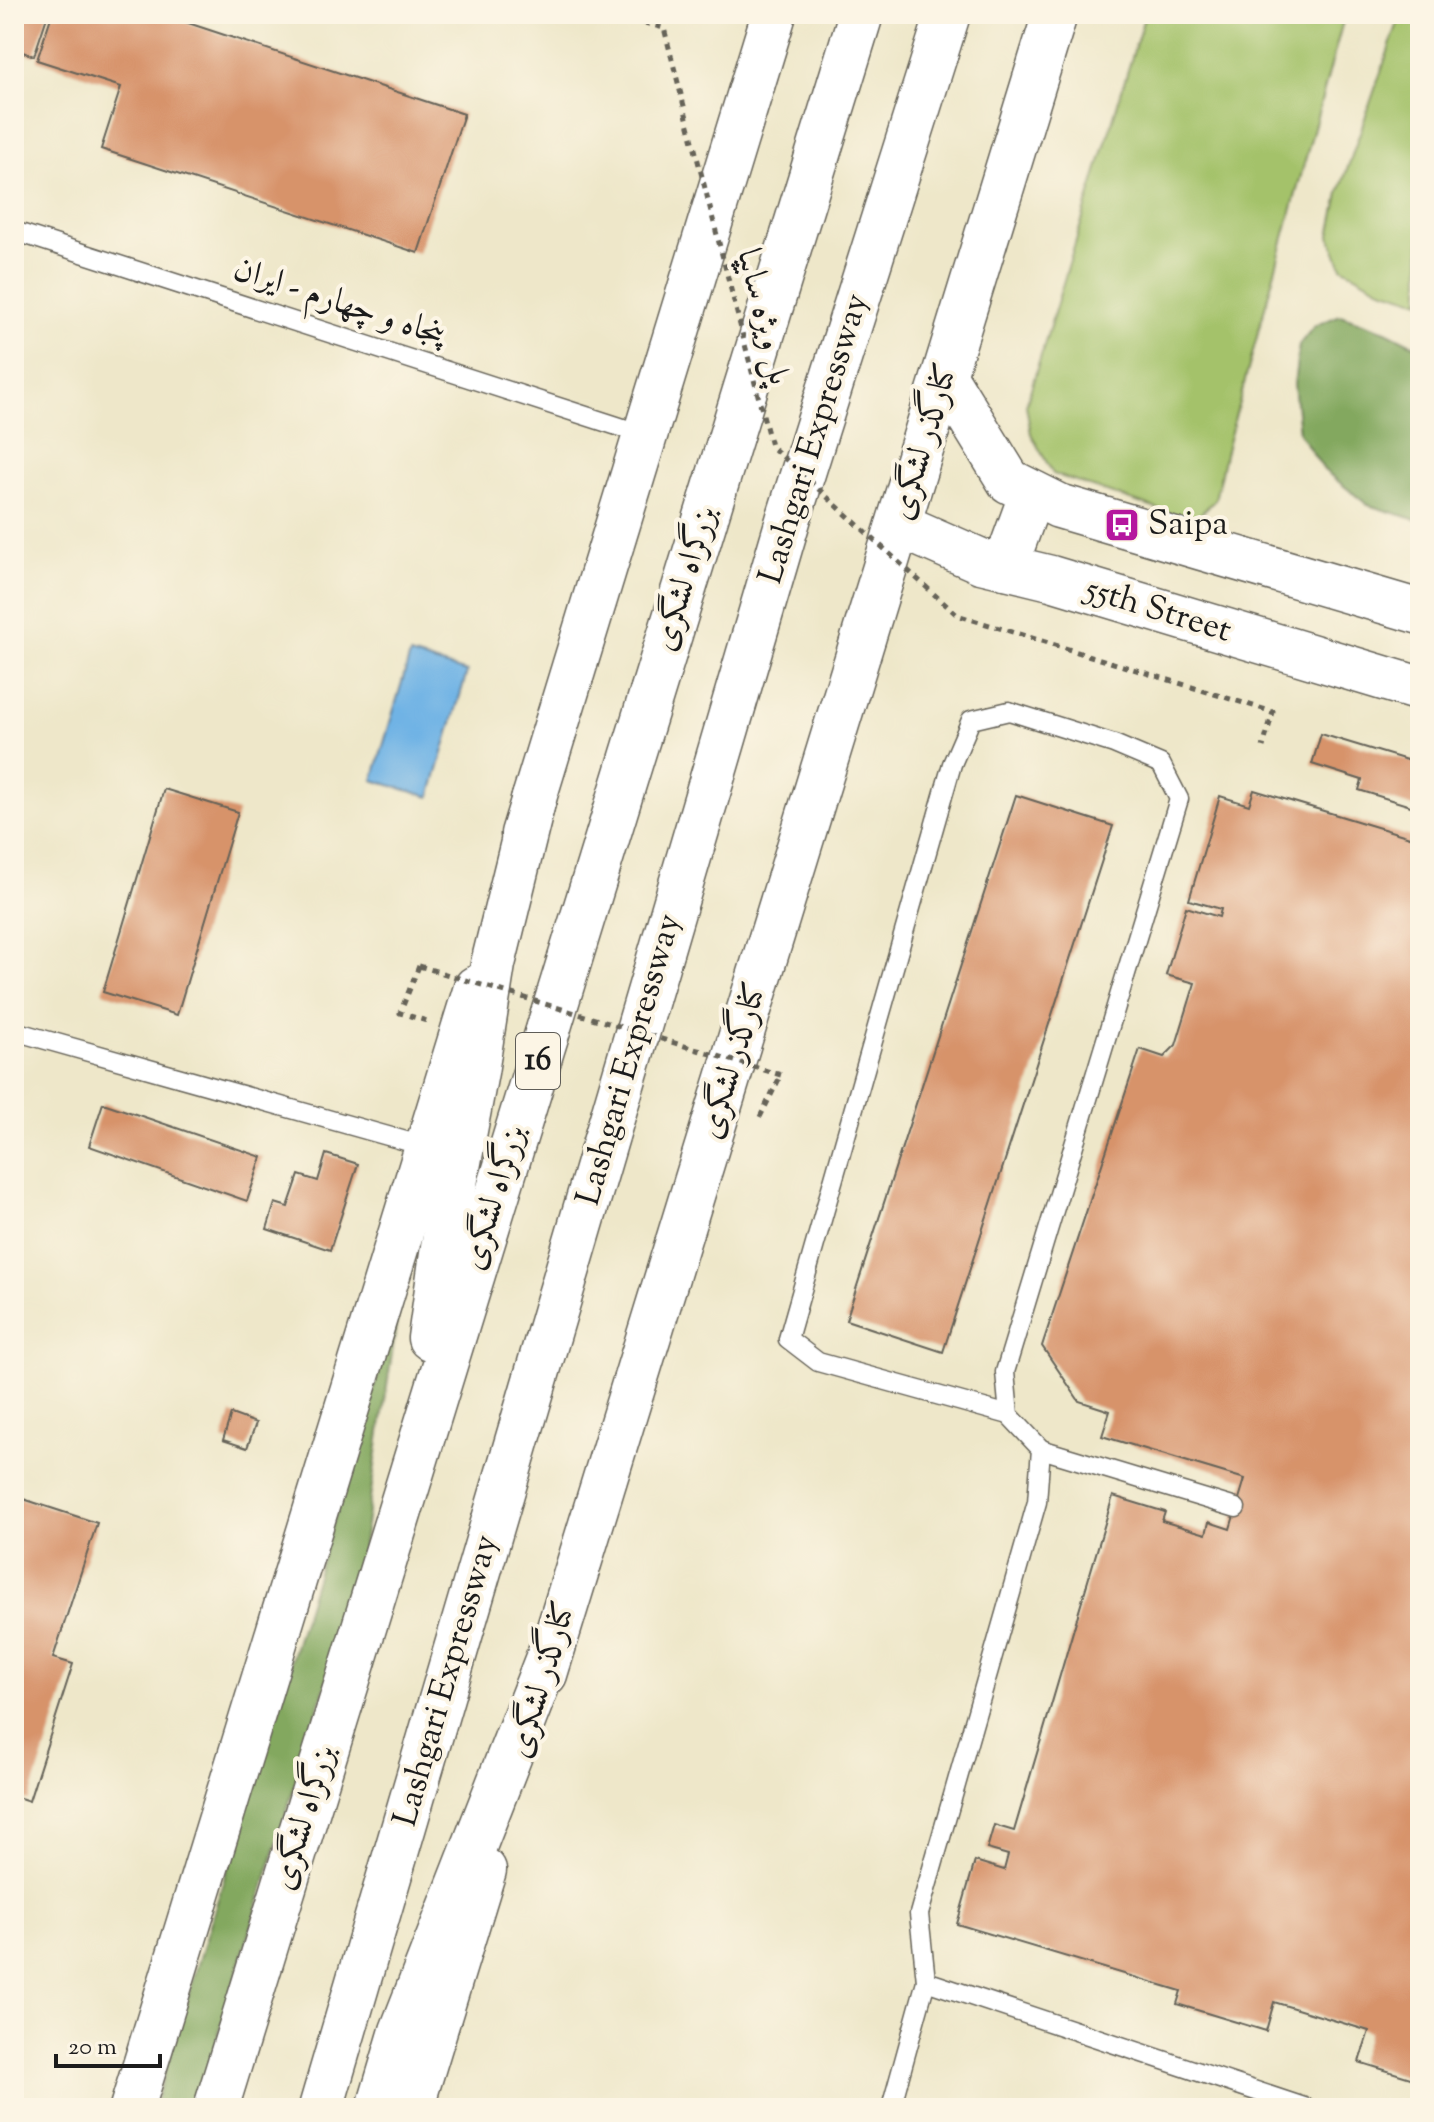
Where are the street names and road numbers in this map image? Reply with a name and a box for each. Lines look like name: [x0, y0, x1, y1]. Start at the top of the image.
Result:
street label: پل ویژه سایپا: [722, 244, 804, 392]
street label: پنجاه و چهارم - ایران: [226, 246, 454, 363]
street label: Lashgari Expressway: [748, 288, 882, 590]
street label: کنارگذر لشگری: [875, 357, 972, 527]
street label: بزرگراه لشگری: [640, 500, 731, 658]
street label: 55th Street: [1077, 565, 1237, 656]
street label: Lashgari Expressway: [565, 908, 695, 1212]
street label: کنارگذر لشگری: [684, 976, 781, 1146]
road number: 16: [516, 1033, 560, 1089]
street label: بزرگراه لشگری: [449, 1119, 540, 1277]
street label: Lashgari Expressway: [382, 1529, 512, 1833]
street label: کنارگذر لشگری: [493, 1595, 590, 1765]
street label: بزرگراه لشگری: [259, 1739, 350, 1897]

